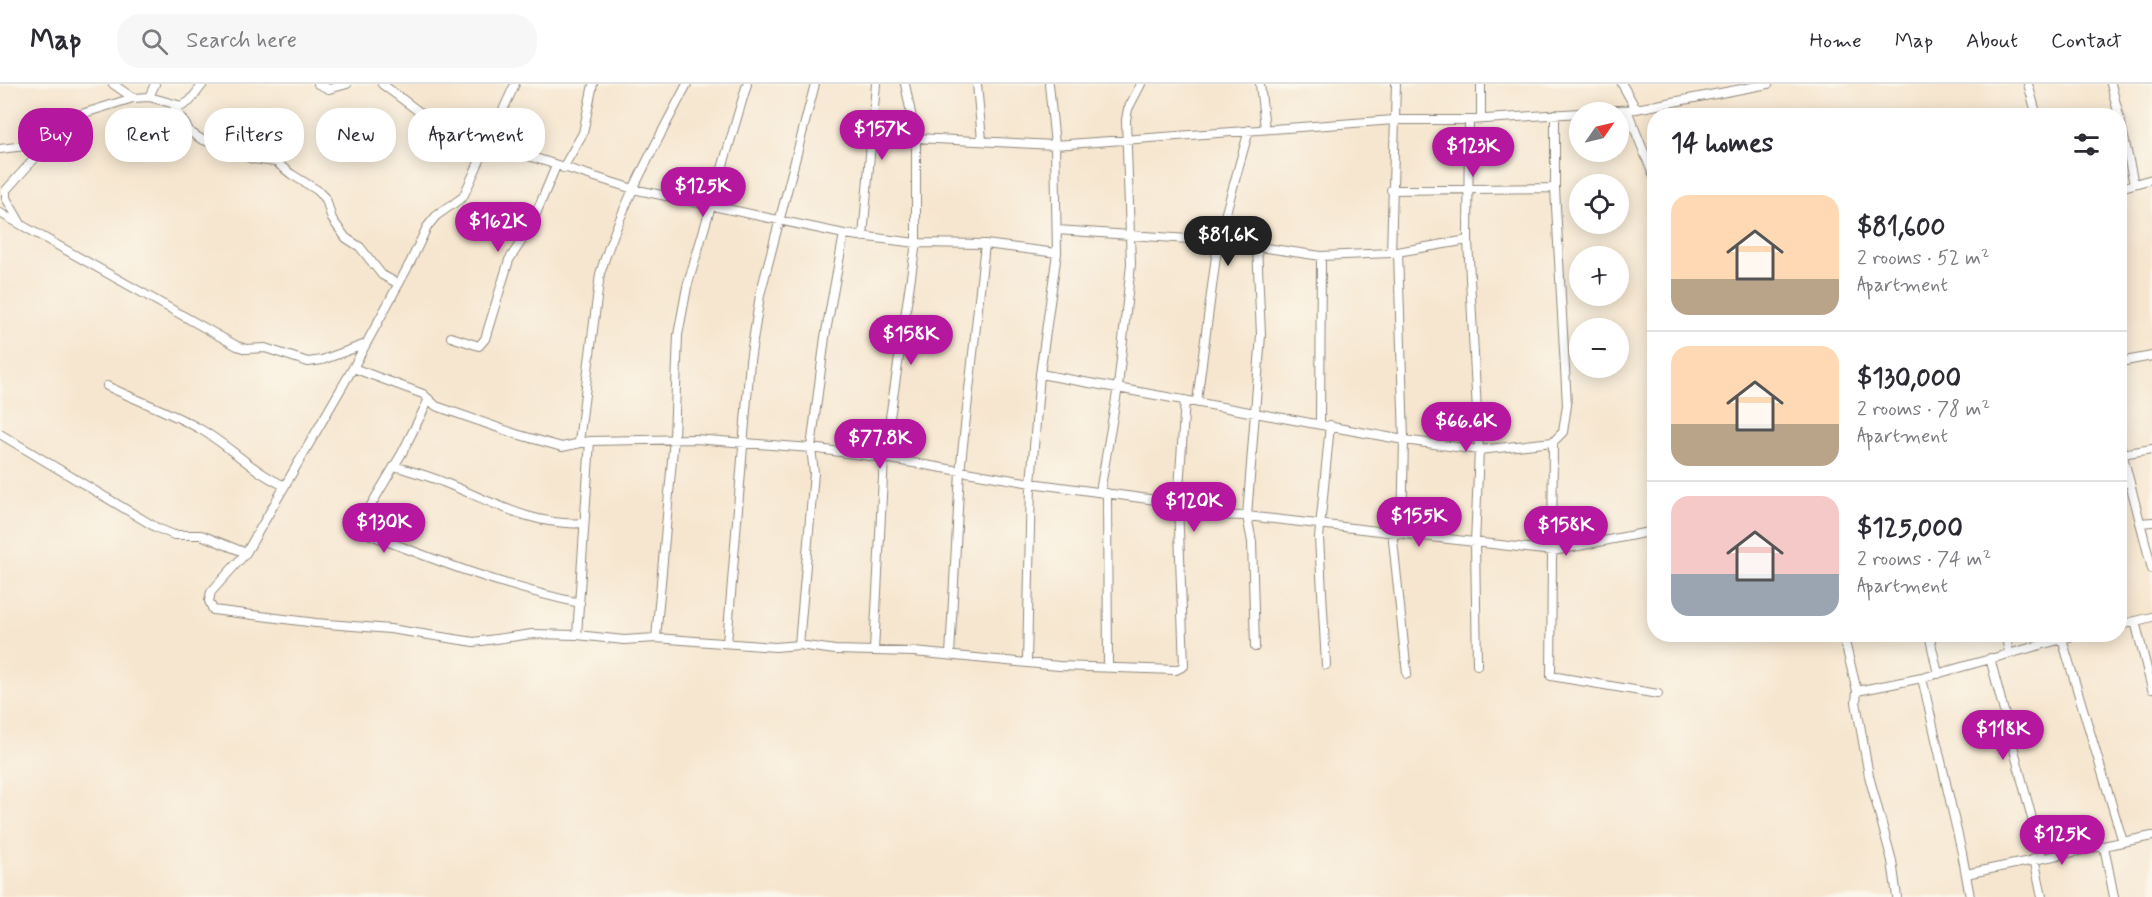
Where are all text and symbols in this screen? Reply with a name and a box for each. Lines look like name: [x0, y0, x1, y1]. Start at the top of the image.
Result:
search box: [117, 14, 537, 68]
text: Map: [30, 23, 81, 60]
icon: search: [138, 25, 171, 58]
text: Search here: [186, 27, 297, 55]
text: Home: [1810, 27, 1862, 55]
text: Map: [1895, 27, 1933, 55]
text: About: [1966, 27, 2018, 55]
text: Contact: [2051, 27, 2122, 55]
north arrow: [1569, 102, 1629, 162]
map controls: [1569, 102, 1629, 378]
chip: Buy: [18, 108, 93, 162]
chip: Rent: [105, 108, 192, 162]
chip: Filters: [204, 108, 304, 162]
chip: New: [316, 108, 396, 162]
chip: Apartment: [408, 108, 545, 162]
pin: $157K: [840, 110, 924, 161]
text: $157K: [854, 116, 910, 143]
pin: $123K: [1431, 127, 1515, 178]
text: 14 homes: [1671, 127, 1773, 161]
icon: filters: [2070, 128, 2103, 161]
text: $123K: [1446, 133, 1500, 160]
pin: $125K: [661, 167, 745, 218]
text: $125K: [675, 173, 731, 200]
button: locate: [1569, 174, 1629, 234]
pin: $162K: [456, 202, 540, 253]
text: $162K: [469, 208, 527, 235]
text: $81,600: [1857, 211, 1945, 245]
pin: $81.6K: [1179, 216, 1277, 267]
icon: home: [1719, 219, 1791, 291]
text: $81.6K: [1198, 222, 1258, 249]
text: 2 rooms · 52 m²: [1857, 245, 1990, 272]
button: +: [1569, 246, 1629, 306]
text: Apartment: [1857, 272, 1948, 299]
pin: $158K: [869, 315, 953, 366]
button: −: [1569, 318, 1629, 378]
text: $158K: [883, 321, 939, 348]
text: $130,000: [1857, 362, 1961, 396]
icon: home: [1719, 370, 1791, 442]
text: 2 rooms · 78 m²: [1857, 396, 1990, 423]
pin: $66.6K: [1417, 402, 1515, 453]
text: $66.6K: [1435, 408, 1497, 435]
pin: $77.8K: [831, 419, 929, 470]
text: Apartment: [1857, 423, 1948, 450]
text: $77.8K: [848, 425, 912, 452]
pin: $120K: [1152, 482, 1236, 533]
text: $120K: [1165, 488, 1223, 515]
pin: $155K: [1377, 497, 1461, 548]
pin: $130K: [342, 503, 426, 554]
text: $155K: [1391, 503, 1447, 530]
pin: $158K: [1524, 506, 1608, 557]
text: $130K: [356, 509, 412, 536]
text: $158K: [1538, 512, 1594, 539]
text: $125,000: [1857, 512, 1963, 546]
icon: home: [1719, 520, 1791, 592]
text: 2 rooms · 74 m²: [1857, 546, 1991, 573]
text: Apartment: [1857, 573, 1948, 600]
pin: $118K: [1961, 710, 2045, 761]
text: $118K: [1976, 716, 2030, 743]
pin: $125K: [2020, 815, 2104, 866]
text: $125K: [2034, 821, 2090, 848]

